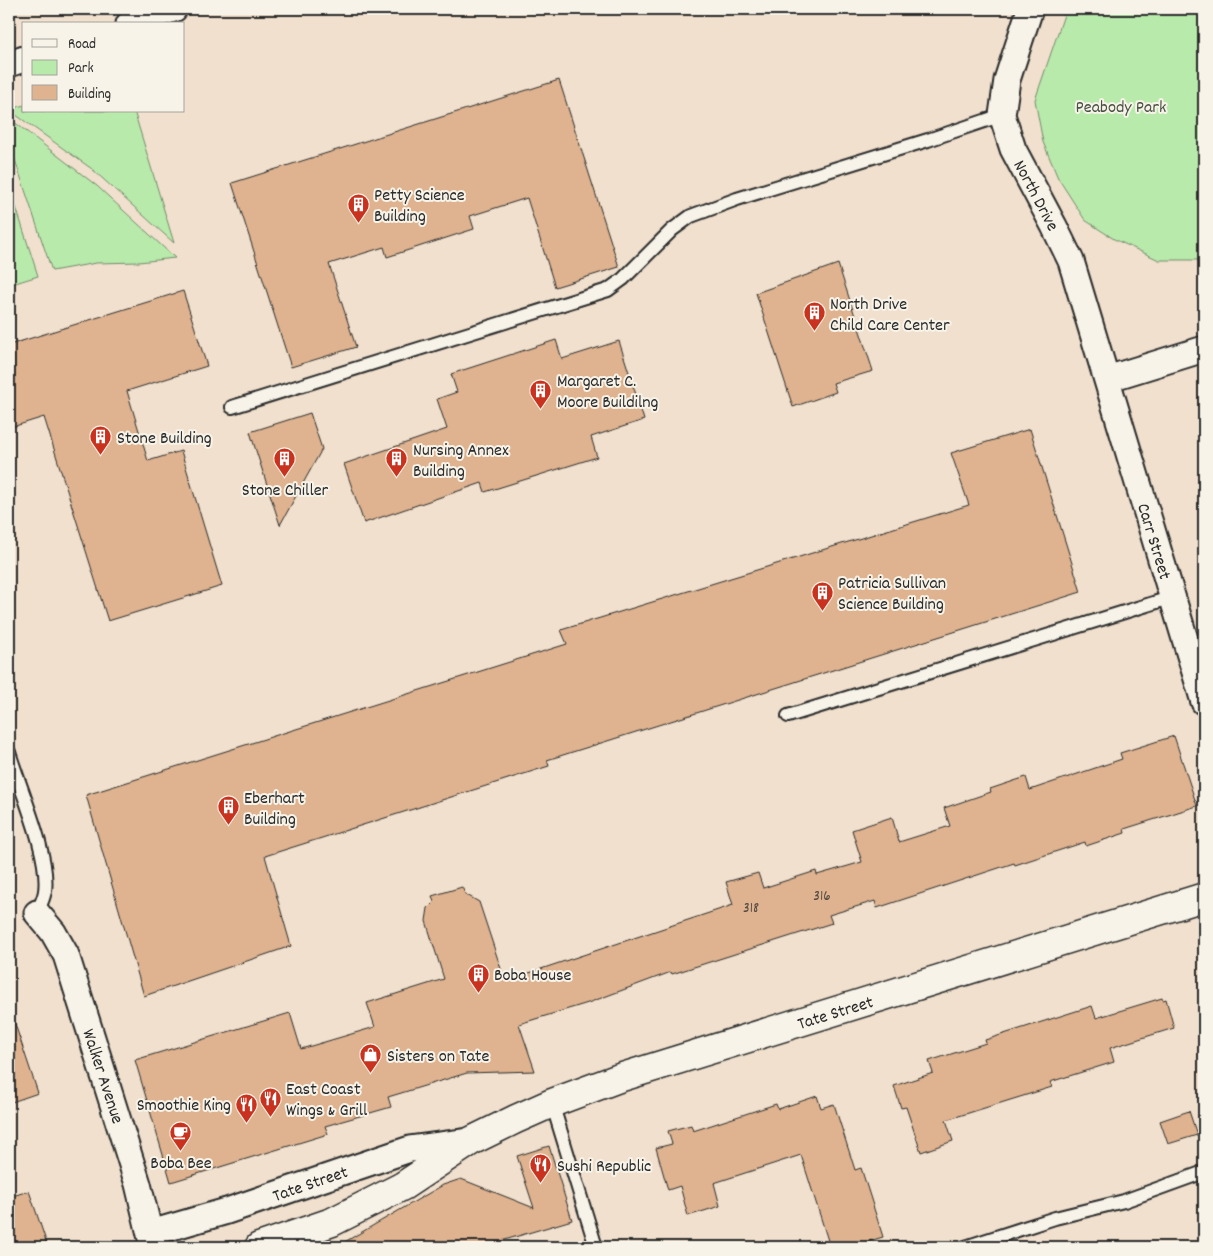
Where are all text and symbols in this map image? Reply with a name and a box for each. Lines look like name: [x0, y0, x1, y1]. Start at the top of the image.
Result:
legend: [22, 22, 185, 112]
text: Road: [68, 34, 96, 56]
text: Park: [68, 58, 94, 80]
text: Building: [68, 84, 111, 106]
park label: Peabody Park: [1076, 96, 1166, 121]
street label: North Drive: [1006, 156, 1064, 236]
place label: Petty Science Building: [374, 184, 465, 230]
building icon: Petty Science Building: [346, 192, 370, 223]
place label: North Drive Child Care Center: [830, 293, 950, 339]
building icon: North Drive Child Care Center: [802, 301, 826, 332]
place label: Margaret C. Moore Buildilng: [557, 370, 658, 416]
building icon: Margaret C. Moore Buildilng: [529, 378, 553, 409]
building icon: Stone Building: [89, 425, 113, 456]
place label: Stone Building: [117, 427, 212, 452]
place label: Nursing Annex Building: [413, 439, 509, 485]
building icon: Stone Chiller: [273, 447, 297, 478]
building icon: Nursing Annex Building: [385, 447, 409, 478]
place label: Stone Chiller: [242, 479, 329, 504]
street label: Carr Street: [1129, 501, 1176, 583]
place label: Patricia Sullivan Science Building: [838, 572, 946, 618]
building icon: Patricia Sullivan Science Building: [810, 580, 834, 611]
place label: Eberhart Building: [244, 787, 305, 833]
building icon: Eberhart Building: [216, 795, 240, 826]
house number: 316: [813, 886, 831, 908]
house number: 318: [743, 898, 759, 920]
building icon: Boba House: [466, 962, 490, 993]
place label: Boba House: [494, 964, 571, 989]
street label: Tate Street: [795, 991, 877, 1038]
street label: Walker Avenue: [75, 1026, 129, 1128]
shop icon: Sisters on Tate: [359, 1043, 383, 1074]
place label: Sisters on Tate: [387, 1045, 489, 1070]
place label: East Coast Wings & Grill: [286, 1078, 368, 1124]
restaurant icon: East Coast Wings & Grill: [258, 1086, 282, 1117]
restaurant icon: Smoothie King: [235, 1092, 259, 1123]
place label: Smoothie King: [137, 1094, 231, 1119]
cafe icon: Boba Bee: [169, 1120, 193, 1151]
place label: Boba Bee: [150, 1152, 212, 1177]
restaurant icon: Sushi Republic: [529, 1153, 553, 1184]
place label: Sushi Republic: [557, 1155, 651, 1180]
street label: Tate Street: [270, 1161, 352, 1210]

